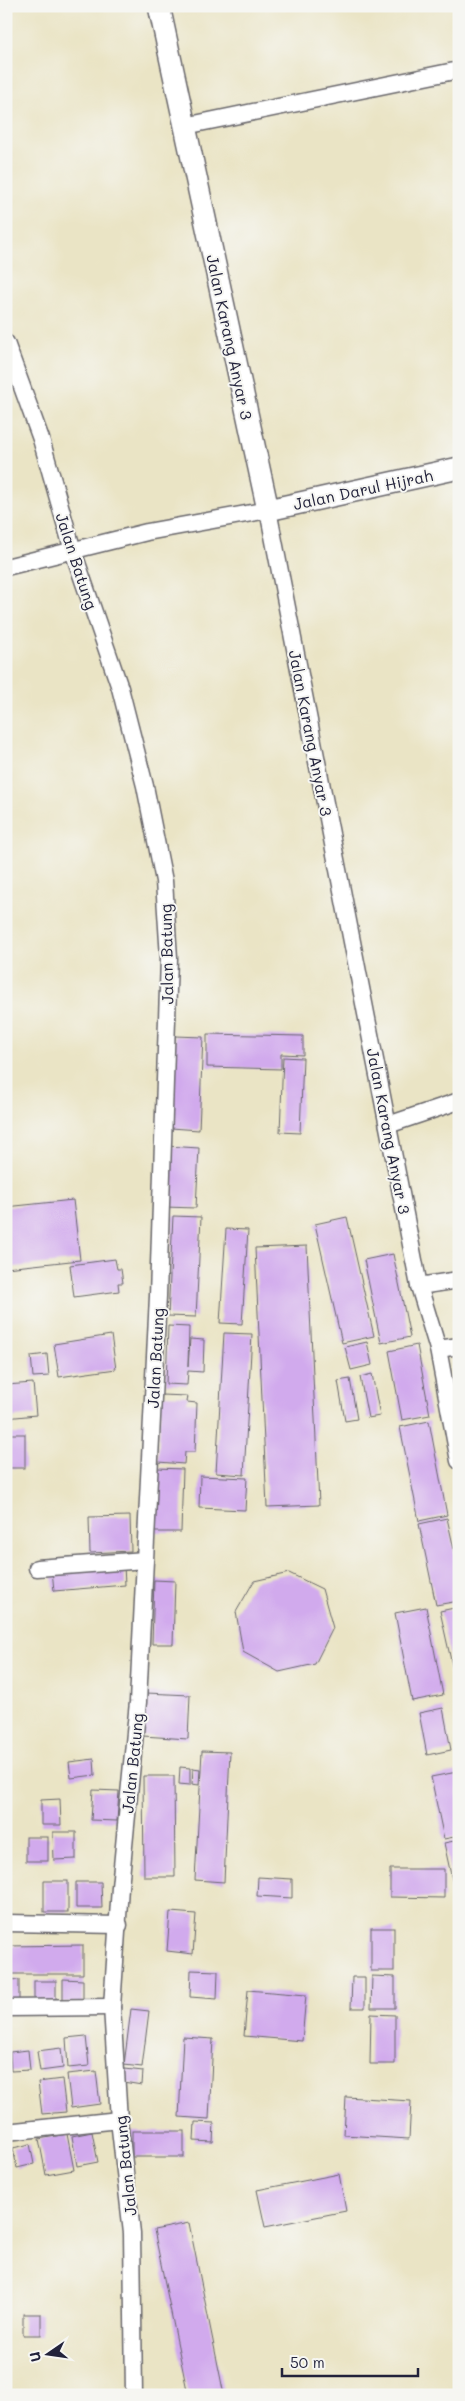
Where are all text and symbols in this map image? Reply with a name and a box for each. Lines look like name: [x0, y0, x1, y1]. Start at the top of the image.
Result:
street label: Jalan Karang Anyar 3: [202, 252, 258, 422]
street label: Jalan Darul Hijrah: [291, 464, 435, 514]
street label: Jalan Batung: [51, 510, 103, 612]
street label: Jalan Karang Anyar 3: [285, 648, 337, 818]
street label: Jalan Batung: [155, 904, 177, 1004]
street label: Jalan Karang Anyar 3: [363, 1046, 415, 1216]
street label: Jalan Batung: [142, 1307, 168, 1409]
street label: Jalan Batung: [116, 1712, 148, 1814]
street label: Jalan Batung: [109, 2115, 141, 2217]
north arrow: [22, 2328, 72, 2378]
scale bar: [282, 2346, 419, 2378]
text: U: [24, 2350, 45, 2364]
text: 50 m: [290, 2352, 325, 2372]

